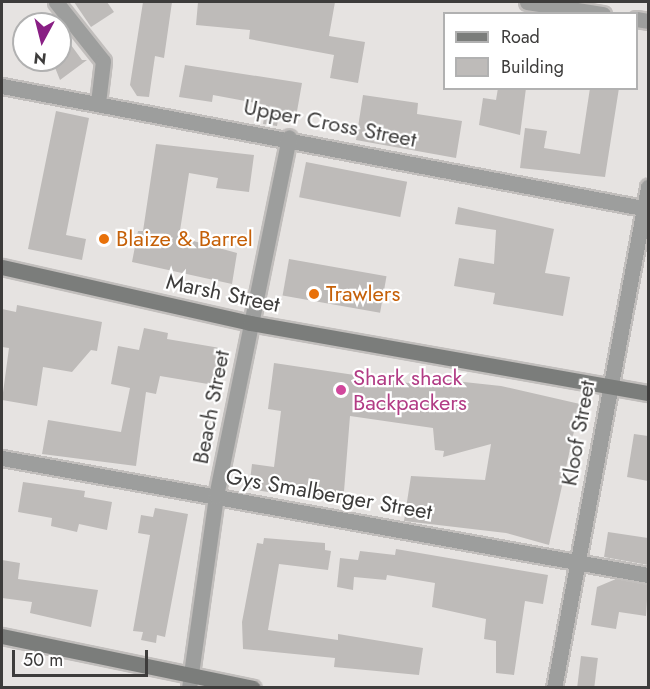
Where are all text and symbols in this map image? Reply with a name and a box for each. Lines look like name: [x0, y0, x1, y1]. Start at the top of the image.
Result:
north arrow: [12, 12, 72, 72]
legend: [443, 12, 638, 90]
text: Road: [501, 24, 540, 50]
text: N: [32, 46, 48, 71]
text: Building: [501, 54, 564, 80]
street label: Upper Cross Street: [241, 93, 419, 153]
place label: Blaize & Barrel: [116, 226, 253, 252]
marker: Blaize & Barrel: [97, 232, 111, 246]
street label: Marsh Street: [164, 268, 282, 318]
place label: Trawlers: [326, 281, 400, 307]
marker: Trawlers: [307, 287, 321, 301]
street label: Beach Street: [187, 348, 235, 466]
place label: Shark shack Backpackers: [353, 364, 467, 416]
street label: Kloof Street: [556, 378, 600, 488]
marker: Shark shack Backpackers: [334, 383, 348, 397]
street label: Gys Smalberger Street: [224, 463, 434, 525]
scale bar: [15, 638, 152, 676]
text: 50 m: [23, 647, 63, 673]

